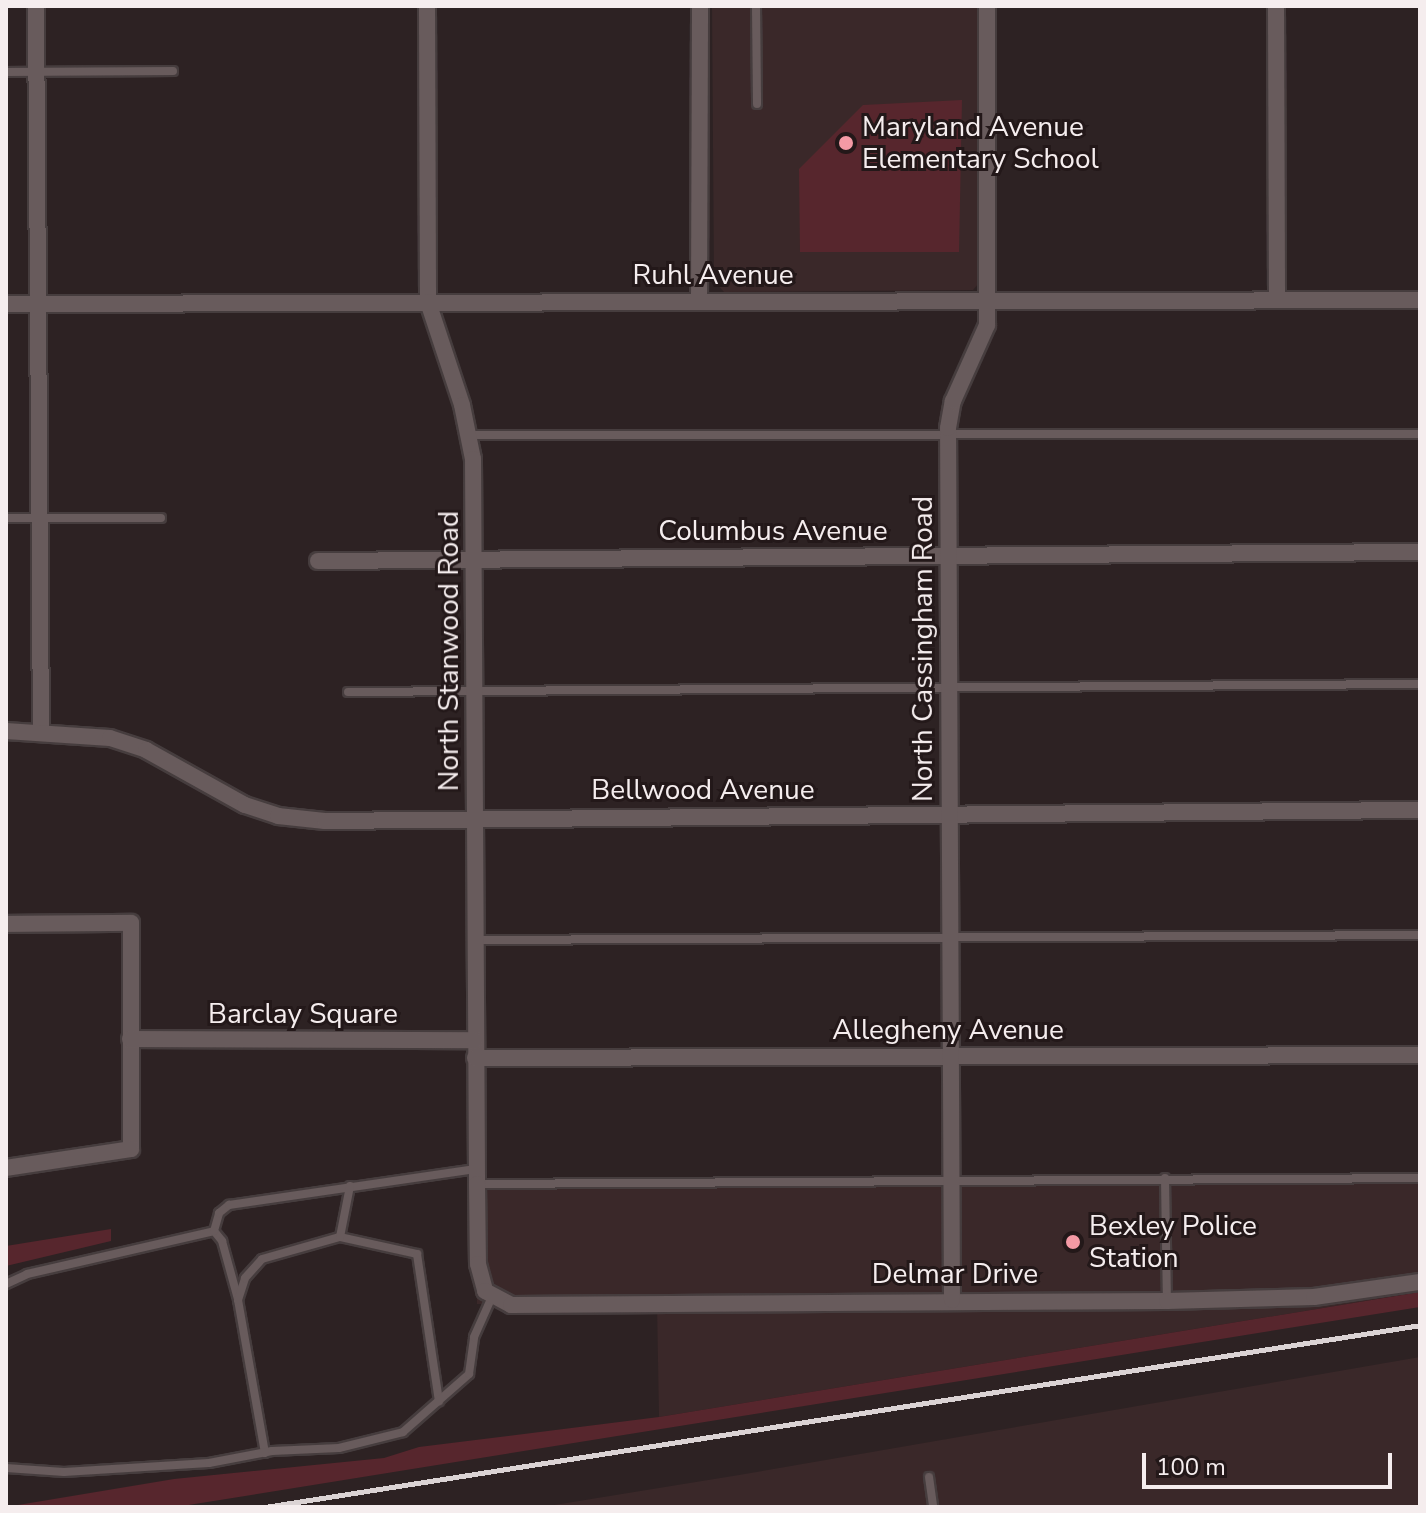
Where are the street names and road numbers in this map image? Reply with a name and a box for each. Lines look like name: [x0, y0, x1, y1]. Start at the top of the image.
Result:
street label: Ruhl Avenue: [632, 258, 794, 292]
street label: North Cassingham Road: [906, 496, 940, 802]
street label: North Stanwood Road: [432, 511, 466, 791]
street label: Columbus Avenue: [658, 514, 888, 548]
street label: Bellwood Avenue: [591, 773, 815, 807]
street label: Barclay Square: [208, 997, 398, 1031]
street label: Allegheny Avenue: [832, 1013, 1064, 1047]
street label: Delmar Drive: [872, 1257, 1038, 1291]

